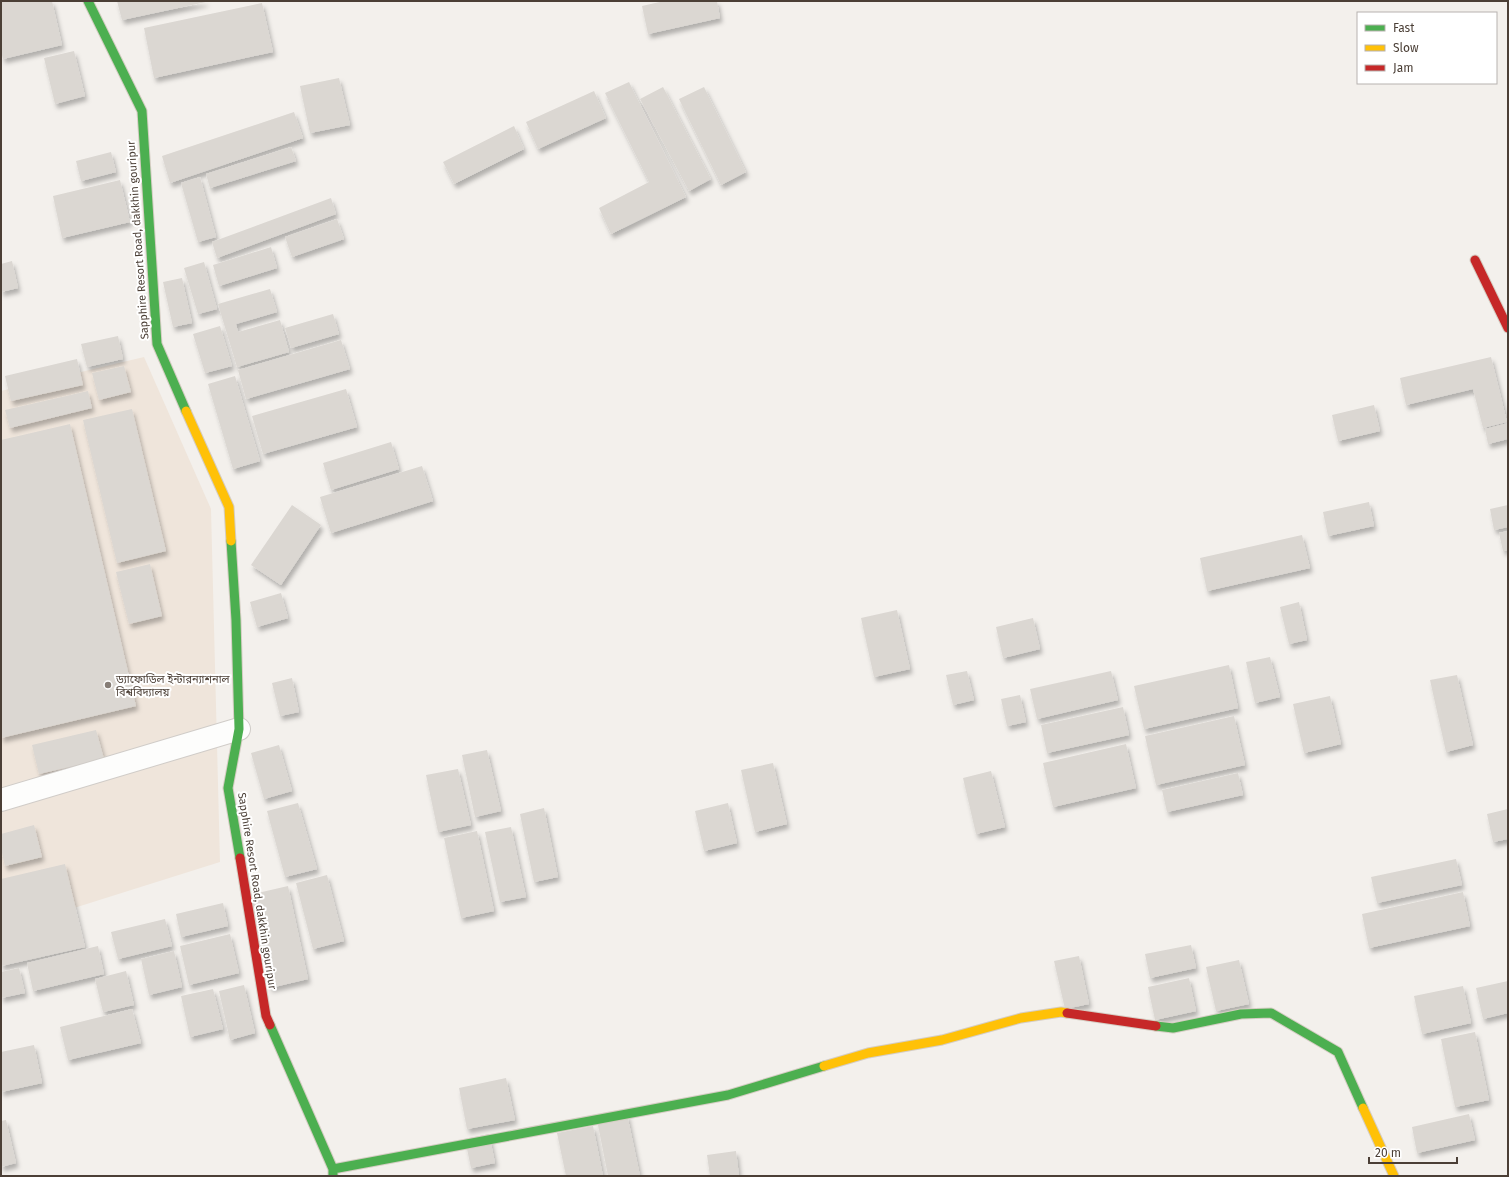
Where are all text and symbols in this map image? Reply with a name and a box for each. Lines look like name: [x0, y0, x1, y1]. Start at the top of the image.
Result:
legend: [1357, 12, 1497, 84]
text: Fast: [1393, 21, 1415, 35]
text: Slow: [1393, 41, 1419, 55]
text: Jam: [1393, 61, 1413, 75]
street label: Sapphire Resort Road, dakkhin gouripur: [125, 139, 151, 340]
place label: ড্যাফোডিল ইন্টারন্যাশনাল বিশ্ববিদ্যালয়: [115, 673, 231, 699]
marker: ড্যাফোডিল ইন্টারন্যাশনাল বিশ্ববিদ্যালয়: [103, 680, 113, 690]
street label: Sapphire Resort Road, dakkhin gouripur: [235, 792, 279, 991]
scale bar: [1369, 1139, 1457, 1165]
text: 20 m: [1375, 1146, 1401, 1160]

